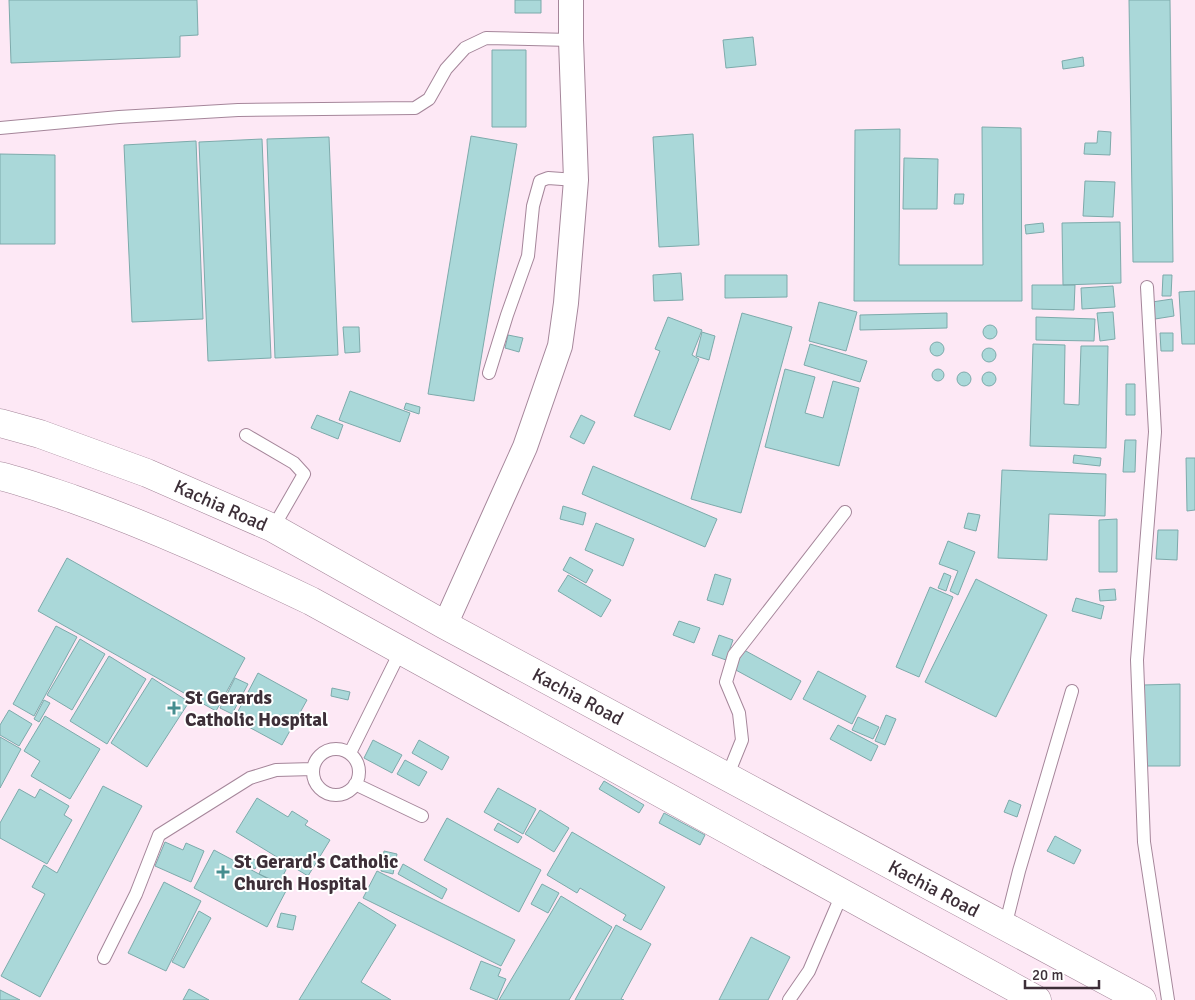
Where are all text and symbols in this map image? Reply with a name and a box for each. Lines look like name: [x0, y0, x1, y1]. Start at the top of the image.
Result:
street label: Kachia Road: [170, 475, 271, 537]
street label: Kachia Road: [528, 663, 627, 731]
place label: St Gerards Catholic Hospital: [185, 686, 328, 732]
marker: St Gerards Catholic Hospital: [167, 701, 181, 715]
place label: St Gerard's Catholic Church Hospital: [234, 850, 398, 896]
street label: Kachia Road: [884, 855, 983, 923]
marker: St Gerard's Catholic Church Hospital: [216, 865, 230, 879]
scale bar: [1025, 958, 1099, 990]
text: 20 m: [1032, 966, 1063, 984]

